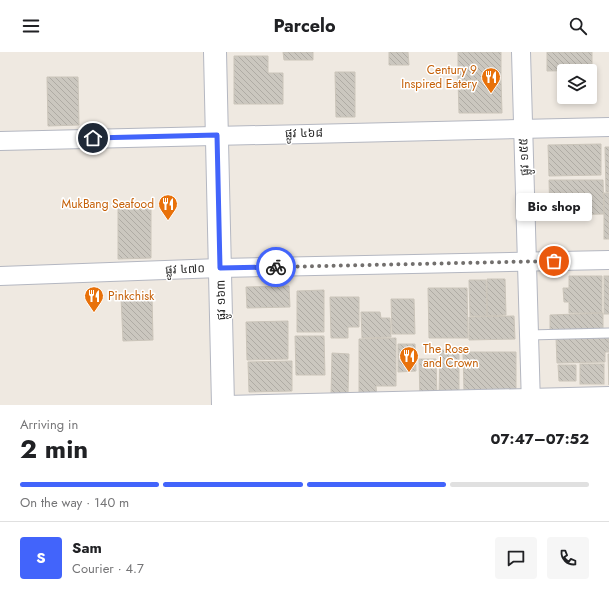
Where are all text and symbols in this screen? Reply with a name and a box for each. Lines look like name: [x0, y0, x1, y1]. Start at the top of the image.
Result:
text: Parcelo: [273, 13, 336, 39]
icon: menu: [20, 15, 42, 37]
icon: search: [567, 15, 589, 37]
place label: Century 9 Inspired Eatery: [401, 61, 478, 93]
map controls: [557, 64, 597, 104]
button: layers: [557, 64, 597, 104]
restaurant icon: Century 9 Inspired Eatery: [480, 66, 502, 94]
pin: [76, 121, 110, 155]
street label: ផ្លូវ ៤៦៨: [285, 124, 323, 144]
icon: home: [82, 127, 104, 149]
street label: ផ្លូវ ១៥៥: [514, 138, 535, 176]
restaurant icon: MukBang Seafood: [157, 193, 179, 221]
callout: Bio shop: [516, 193, 592, 221]
place label: MukBang Seafood: [62, 195, 154, 213]
text: Bio shop: [528, 197, 580, 216]
pin: [537, 244, 571, 278]
courier: [256, 247, 296, 287]
icon: bag: [543, 250, 565, 272]
icon: bike: [265, 256, 287, 278]
street label: ផ្លូវ ៤៧០: [165, 259, 205, 280]
street label: ផ្លូវ ១៦៣: [212, 279, 232, 321]
restaurant icon: Pinkchisk: [83, 285, 105, 313]
place label: Pinkchisk: [108, 287, 155, 305]
place label: The Rose and Crown: [423, 340, 479, 372]
restaurant icon: The Rose and Crown: [398, 345, 420, 373]
text: Arriving in: [20, 415, 78, 434]
text: 07:47–07:52: [491, 428, 589, 450]
text: 2 min: [20, 430, 88, 468]
text: On the way · 140 m: [20, 493, 129, 512]
text: Sam: [72, 537, 102, 559]
button: chat: [495, 537, 537, 579]
button: phone: [547, 537, 589, 579]
text: S: [36, 547, 46, 569]
text: Courier · 4.7: [72, 559, 144, 578]

